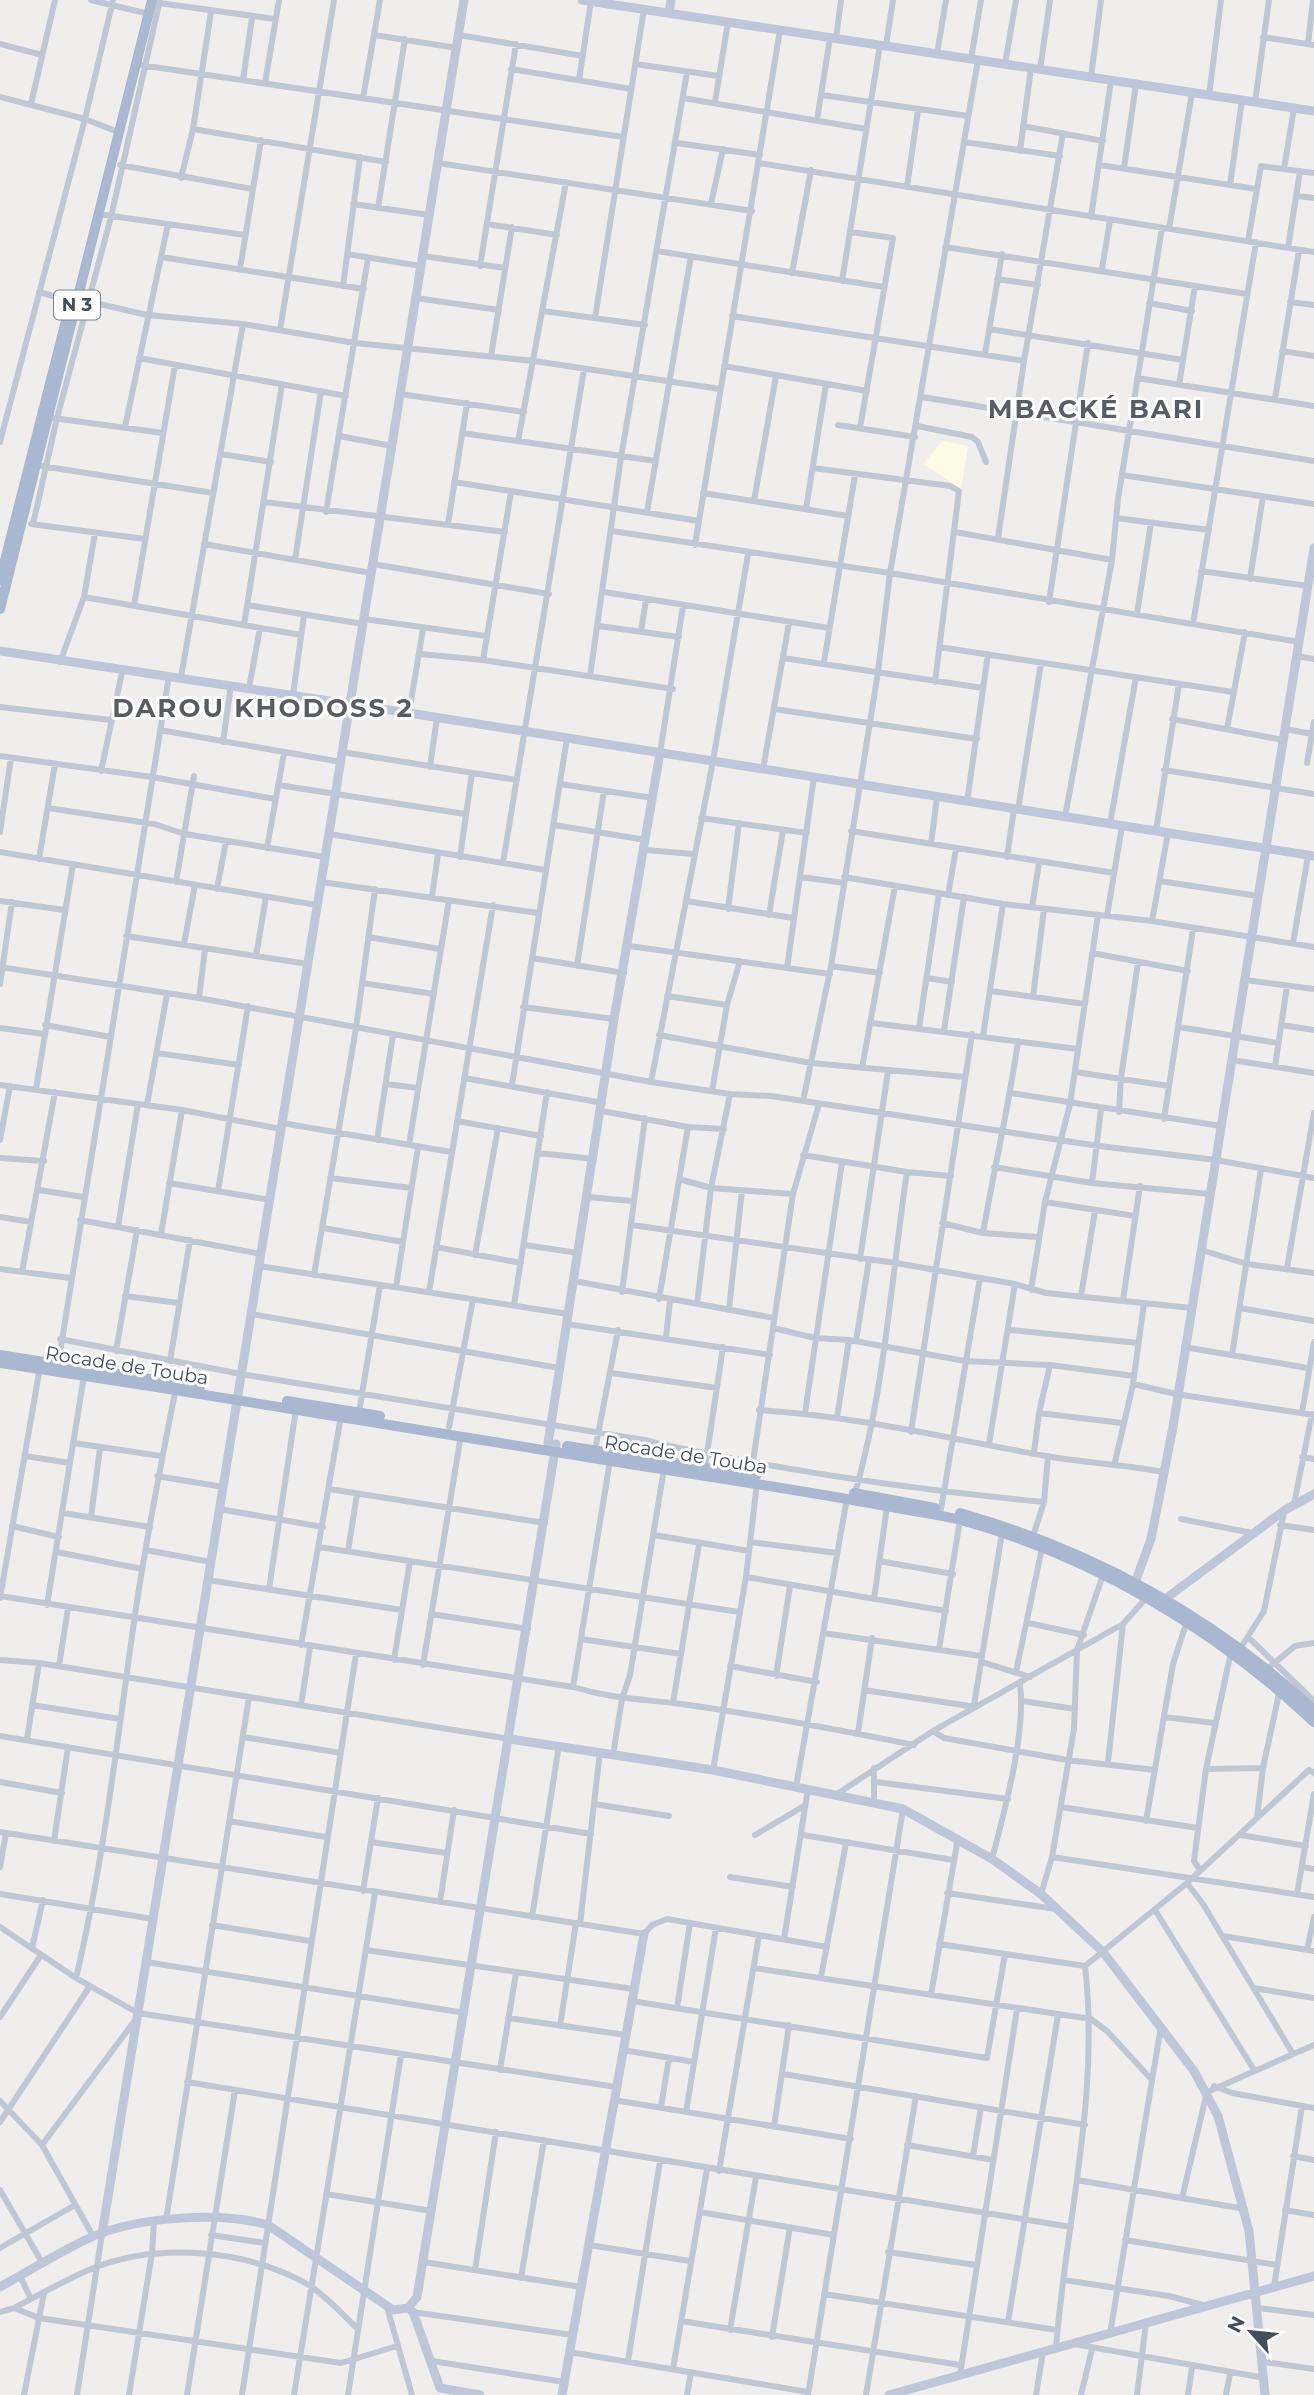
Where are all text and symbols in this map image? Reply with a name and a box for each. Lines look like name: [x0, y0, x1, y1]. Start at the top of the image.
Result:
road number: N 3: [54, 290, 100, 320]
district label: MBACKÉ BARI: [988, 393, 1204, 425]
district label: DAROU KHODOSS 2: [112, 692, 414, 724]
street label: Rocade de Touba: [44, 1341, 210, 1390]
street label: Rocade de Touba: [603, 1430, 769, 1479]
north arrow: [1216, 2297, 1286, 2367]
text: N: [1223, 2312, 1250, 2337]

